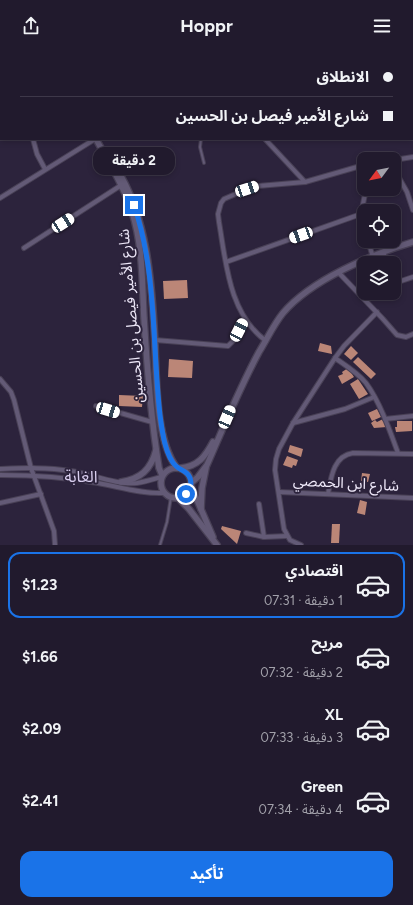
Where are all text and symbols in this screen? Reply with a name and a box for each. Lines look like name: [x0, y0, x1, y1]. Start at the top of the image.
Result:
icon: share: [20, 15, 42, 37]
text: Hoppr: [180, 15, 233, 37]
icon: menu: [371, 15, 393, 37]
text: الانطلاق: [317, 68, 369, 86]
text: شارع الأمير فيصل بن الحسين: [176, 107, 369, 125]
callout: 2 دقيقة: [93, 147, 175, 175]
north arrow: [357, 152, 401, 196]
map controls: [357, 152, 401, 300]
text: 2 دقيقة: [112, 153, 156, 168]
car: [234, 180, 260, 198]
route end: [125, 196, 143, 214]
button: locate: [357, 204, 401, 248]
car: [50, 211, 76, 235]
car: [288, 225, 314, 245]
street label: شارع الأمير فيصل بن الحسين: [114, 228, 151, 404]
button: layers: [357, 256, 401, 300]
car: [228, 317, 250, 343]
car: [95, 401, 121, 419]
car: [217, 404, 237, 430]
district label: الغابة: [64, 467, 98, 486]
street label: شارع ابن الحمصي: [292, 471, 400, 498]
route start: [177, 485, 195, 503]
text: اقتصادي: [285, 562, 343, 580]
icon: car: [355, 567, 391, 603]
text: $1.23: [22, 576, 57, 594]
text: 1 دقيقة · 07:31: [264, 593, 343, 608]
text: مريح: [311, 634, 343, 652]
icon: car: [355, 639, 391, 675]
text: $1.66: [22, 648, 58, 666]
text: 2 دقيقة · 07:32: [260, 665, 343, 680]
text: XL: [325, 706, 343, 724]
icon: car: [355, 711, 391, 747]
text: $2.09: [22, 720, 61, 738]
text: 3 دقيقة · 07:33: [261, 730, 343, 745]
text: Green: [301, 778, 343, 796]
icon: car: [355, 783, 391, 819]
text: $2.41: [22, 792, 59, 810]
text: 4 دقيقة · 07:34: [259, 802, 343, 817]
button: تأكيد: [20, 851, 393, 897]

